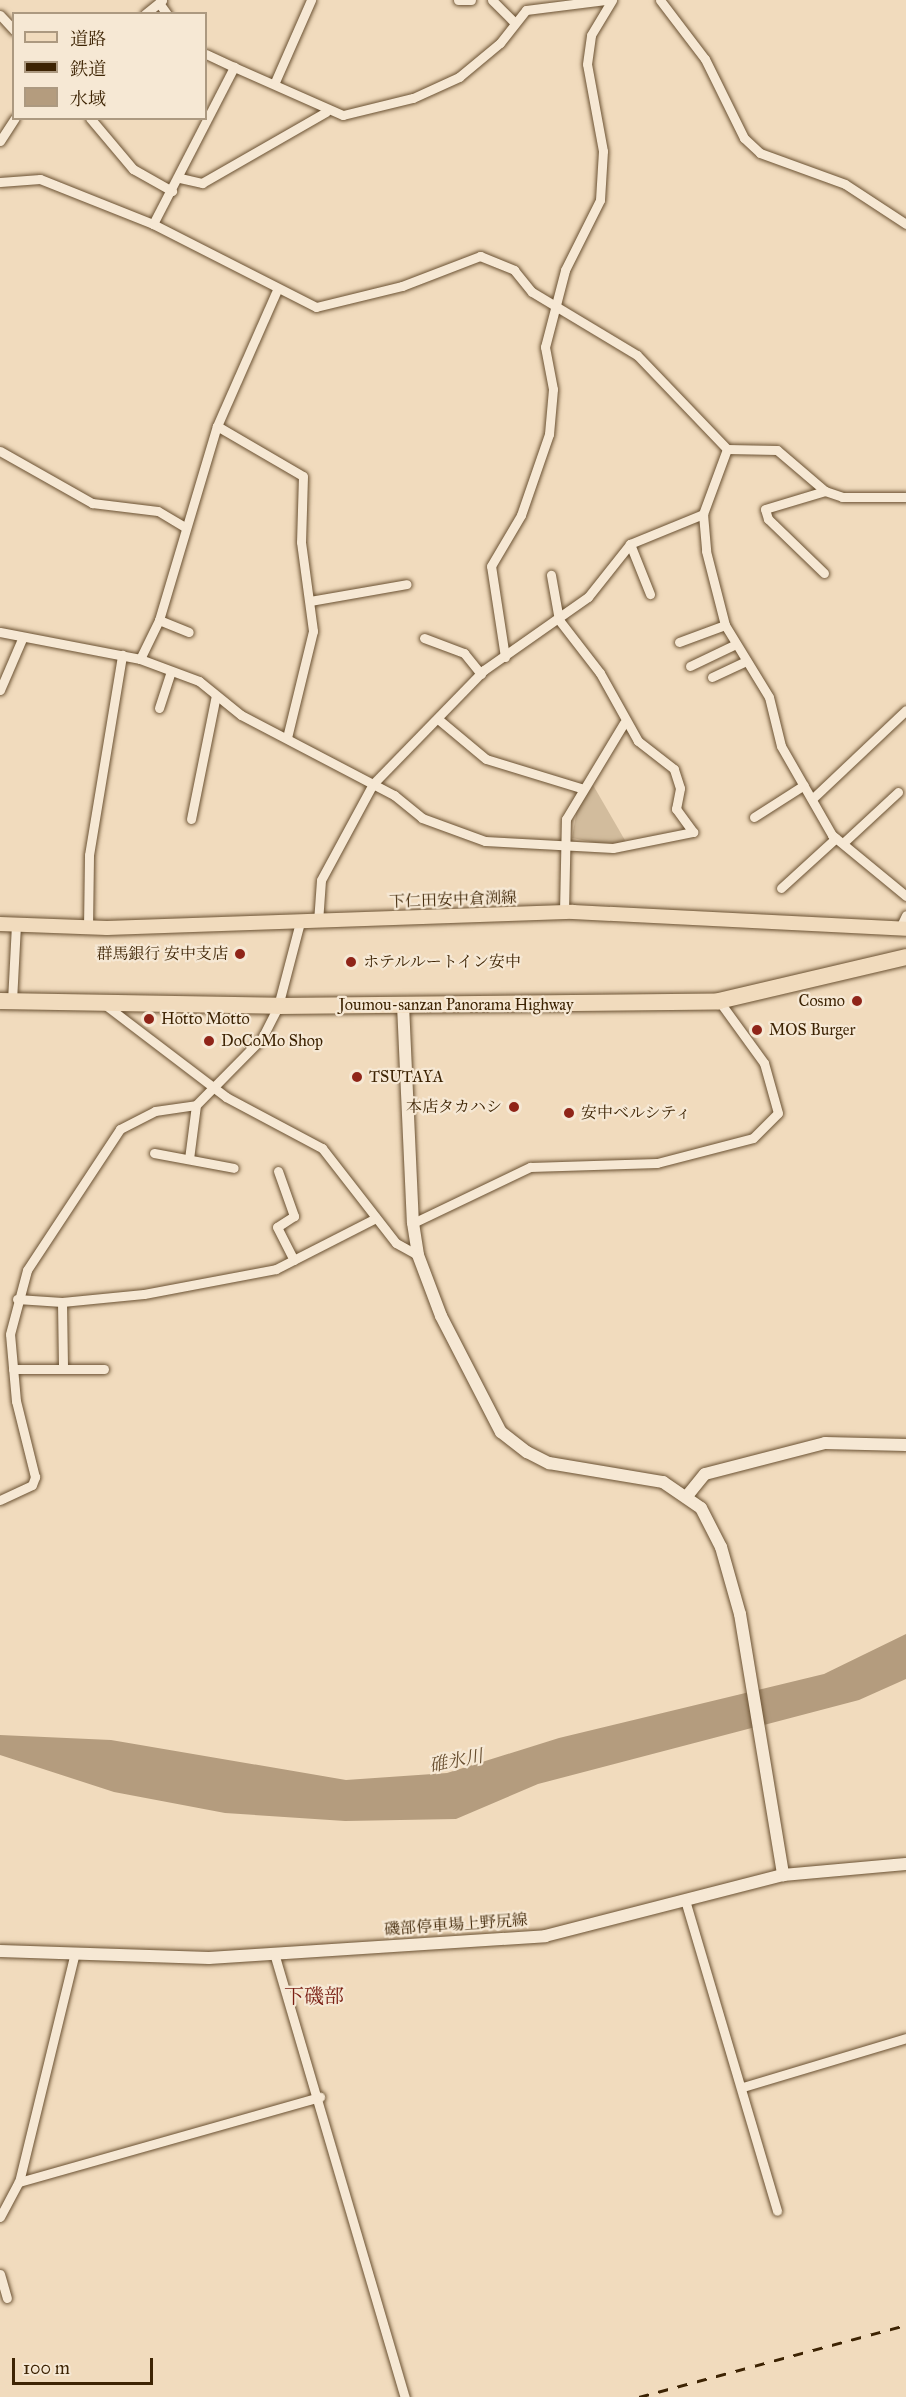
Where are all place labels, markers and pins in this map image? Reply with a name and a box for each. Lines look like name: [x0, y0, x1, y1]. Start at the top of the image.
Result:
place label: 群馬銀行 安中支店: [97, 944, 228, 964]
marker: 群馬銀行 安中支店: [233, 947, 247, 961]
place label: ホテルルートイン安中: [363, 952, 523, 972]
marker: ホテルルートイン安中: [344, 955, 358, 969]
place label: Cosmo: [798, 991, 845, 1011]
marker: Cosmo: [850, 994, 864, 1008]
place label: Hotto Motto: [161, 1009, 250, 1029]
marker: Hotto Motto: [142, 1012, 156, 1026]
place label: MOS Burger: [769, 1020, 855, 1040]
marker: MOS Burger: [750, 1023, 764, 1037]
place label: DoCoMo Shop: [221, 1031, 323, 1051]
marker: DoCoMo Shop: [202, 1034, 216, 1048]
place label: TSUTAYA: [369, 1067, 443, 1087]
marker: TSUTAYA: [350, 1070, 364, 1084]
place label: 本店タカハシ: [406, 1097, 502, 1117]
marker: 本店タカハシ: [507, 1100, 521, 1114]
place label: 安中ベルシティ: [581, 1103, 693, 1123]
marker: 安中ベルシティ: [562, 1106, 576, 1120]

